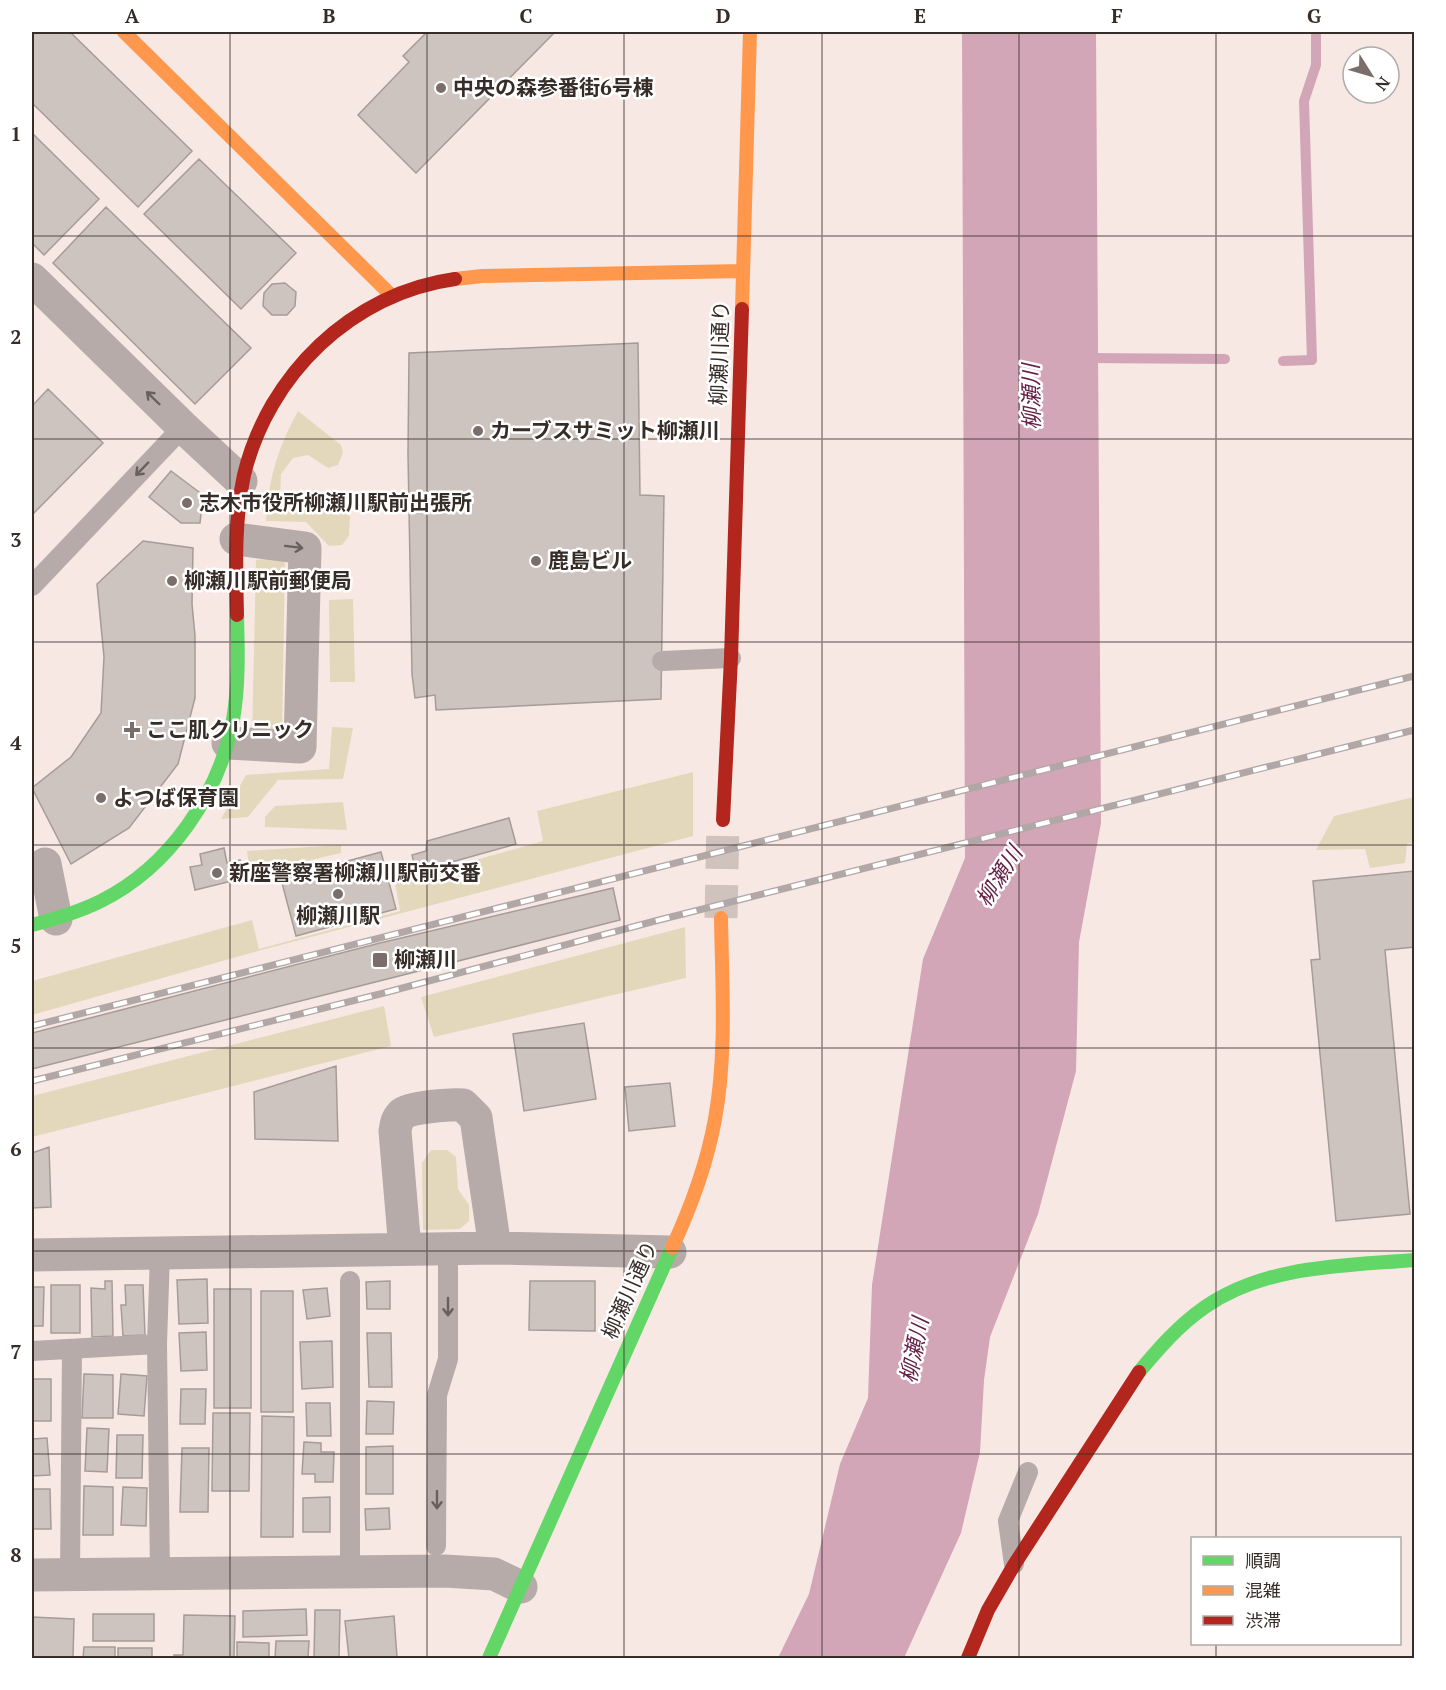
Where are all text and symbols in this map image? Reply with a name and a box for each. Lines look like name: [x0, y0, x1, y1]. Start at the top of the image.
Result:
text: A: [125, 2, 140, 29]
text: B: [323, 2, 336, 29]
text: C: [519, 2, 533, 29]
text: D: [716, 2, 730, 29]
text: E: [914, 2, 926, 29]
text: F: [1111, 2, 1123, 29]
text: G: [1307, 2, 1321, 29]
north arrow: [1341, 45, 1401, 105]
place label: 中央の森参番街6号棟: [453, 73, 654, 101]
text: N: [1371, 73, 1395, 95]
marker: 中央の森参番街6号棟: [434, 81, 448, 95]
text: 1: [10, 120, 22, 147]
street label: 柳瀬川通り: [703, 300, 735, 406]
text: 2: [10, 323, 22, 350]
water label: 柳瀬川: [1015, 362, 1046, 430]
one-way arrow: [145, 390, 160, 405]
place label: カーブスサミット柳瀬川: [490, 416, 720, 444]
marker: カーブスサミット柳瀬川: [471, 424, 485, 438]
one-way arrow: [136, 461, 150, 476]
place label: 志木市役所柳瀬川駅前出張所: [199, 488, 472, 516]
marker: 志木市役所柳瀬川駅前出張所: [180, 496, 194, 510]
text: 3: [10, 526, 22, 553]
one-way arrow: [284, 541, 304, 552]
place label: 鹿島ビル: [548, 546, 632, 574]
marker: 鹿島ビル: [529, 554, 543, 568]
place label: 柳瀬川駅前郵便局: [184, 566, 352, 594]
marker: 柳瀬川駅前郵便局: [165, 574, 179, 588]
place label: ここ肌クリニック: [146, 715, 314, 743]
marker: ここ肌クリニック: [123, 721, 141, 739]
text: 4: [10, 729, 22, 756]
place label: よつば保育園: [113, 783, 239, 811]
marker: よつば保育園: [94, 791, 108, 805]
water label: 柳瀬川: [969, 838, 1029, 911]
place label: 新座警察署柳瀬川駅前交番: [229, 858, 481, 886]
marker: 新座警察署柳瀬川駅前交番: [210, 866, 224, 880]
marker: 柳瀬川駅: [331, 887, 345, 901]
place label: 柳瀬川駅: [296, 901, 380, 929]
text: 5: [10, 932, 22, 959]
place label: 柳瀬川: [394, 945, 457, 973]
marker: 柳瀬川: [371, 951, 389, 969]
text: 6: [10, 1135, 22, 1162]
street label: 柳瀬川通り: [595, 1236, 663, 1343]
one-way arrow: [442, 1297, 454, 1317]
water label: 柳瀬川: [893, 1313, 934, 1385]
text: 7: [10, 1338, 22, 1365]
one-way arrow: [431, 1490, 443, 1510]
legend: [1191, 1537, 1401, 1645]
text: 8: [10, 1541, 22, 1568]
text: 順調: [1245, 1548, 1281, 1572]
text: 混雑: [1245, 1578, 1281, 1602]
text: 渋滞: [1245, 1608, 1281, 1632]

